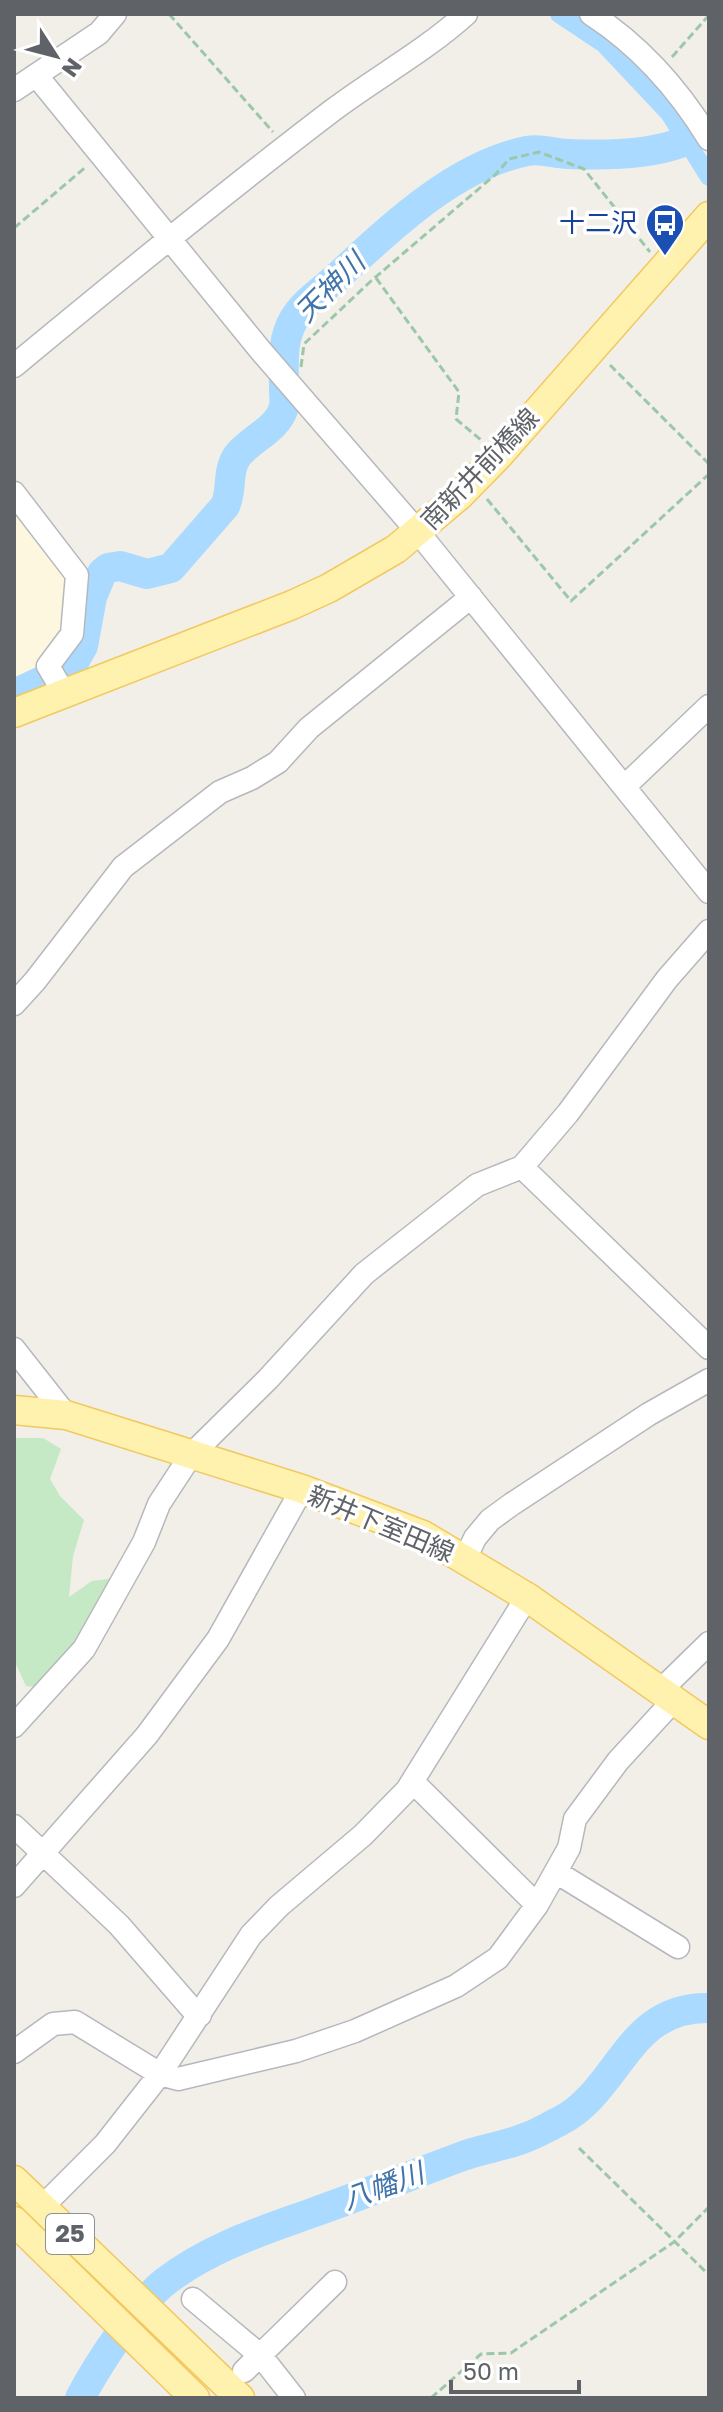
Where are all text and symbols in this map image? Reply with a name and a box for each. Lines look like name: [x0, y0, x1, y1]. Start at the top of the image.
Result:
north arrow: [16, 16, 96, 96]
text: N: [57, 53, 88, 83]
bus stop icon: 十二沢: [644, 202, 686, 257]
place label: 十二沢: [559, 207, 637, 238]
water label: 天神川: [288, 243, 373, 328]
street label: 南新井前橋線: [414, 402, 545, 536]
street label: 新井下室田線: [303, 1479, 459, 1568]
water label: 八幡川: [338, 2155, 431, 2215]
road number: 25: [46, 2214, 94, 2254]
scale bar: [451, 2344, 579, 2394]
text: 50 m: [463, 2356, 519, 2385]

